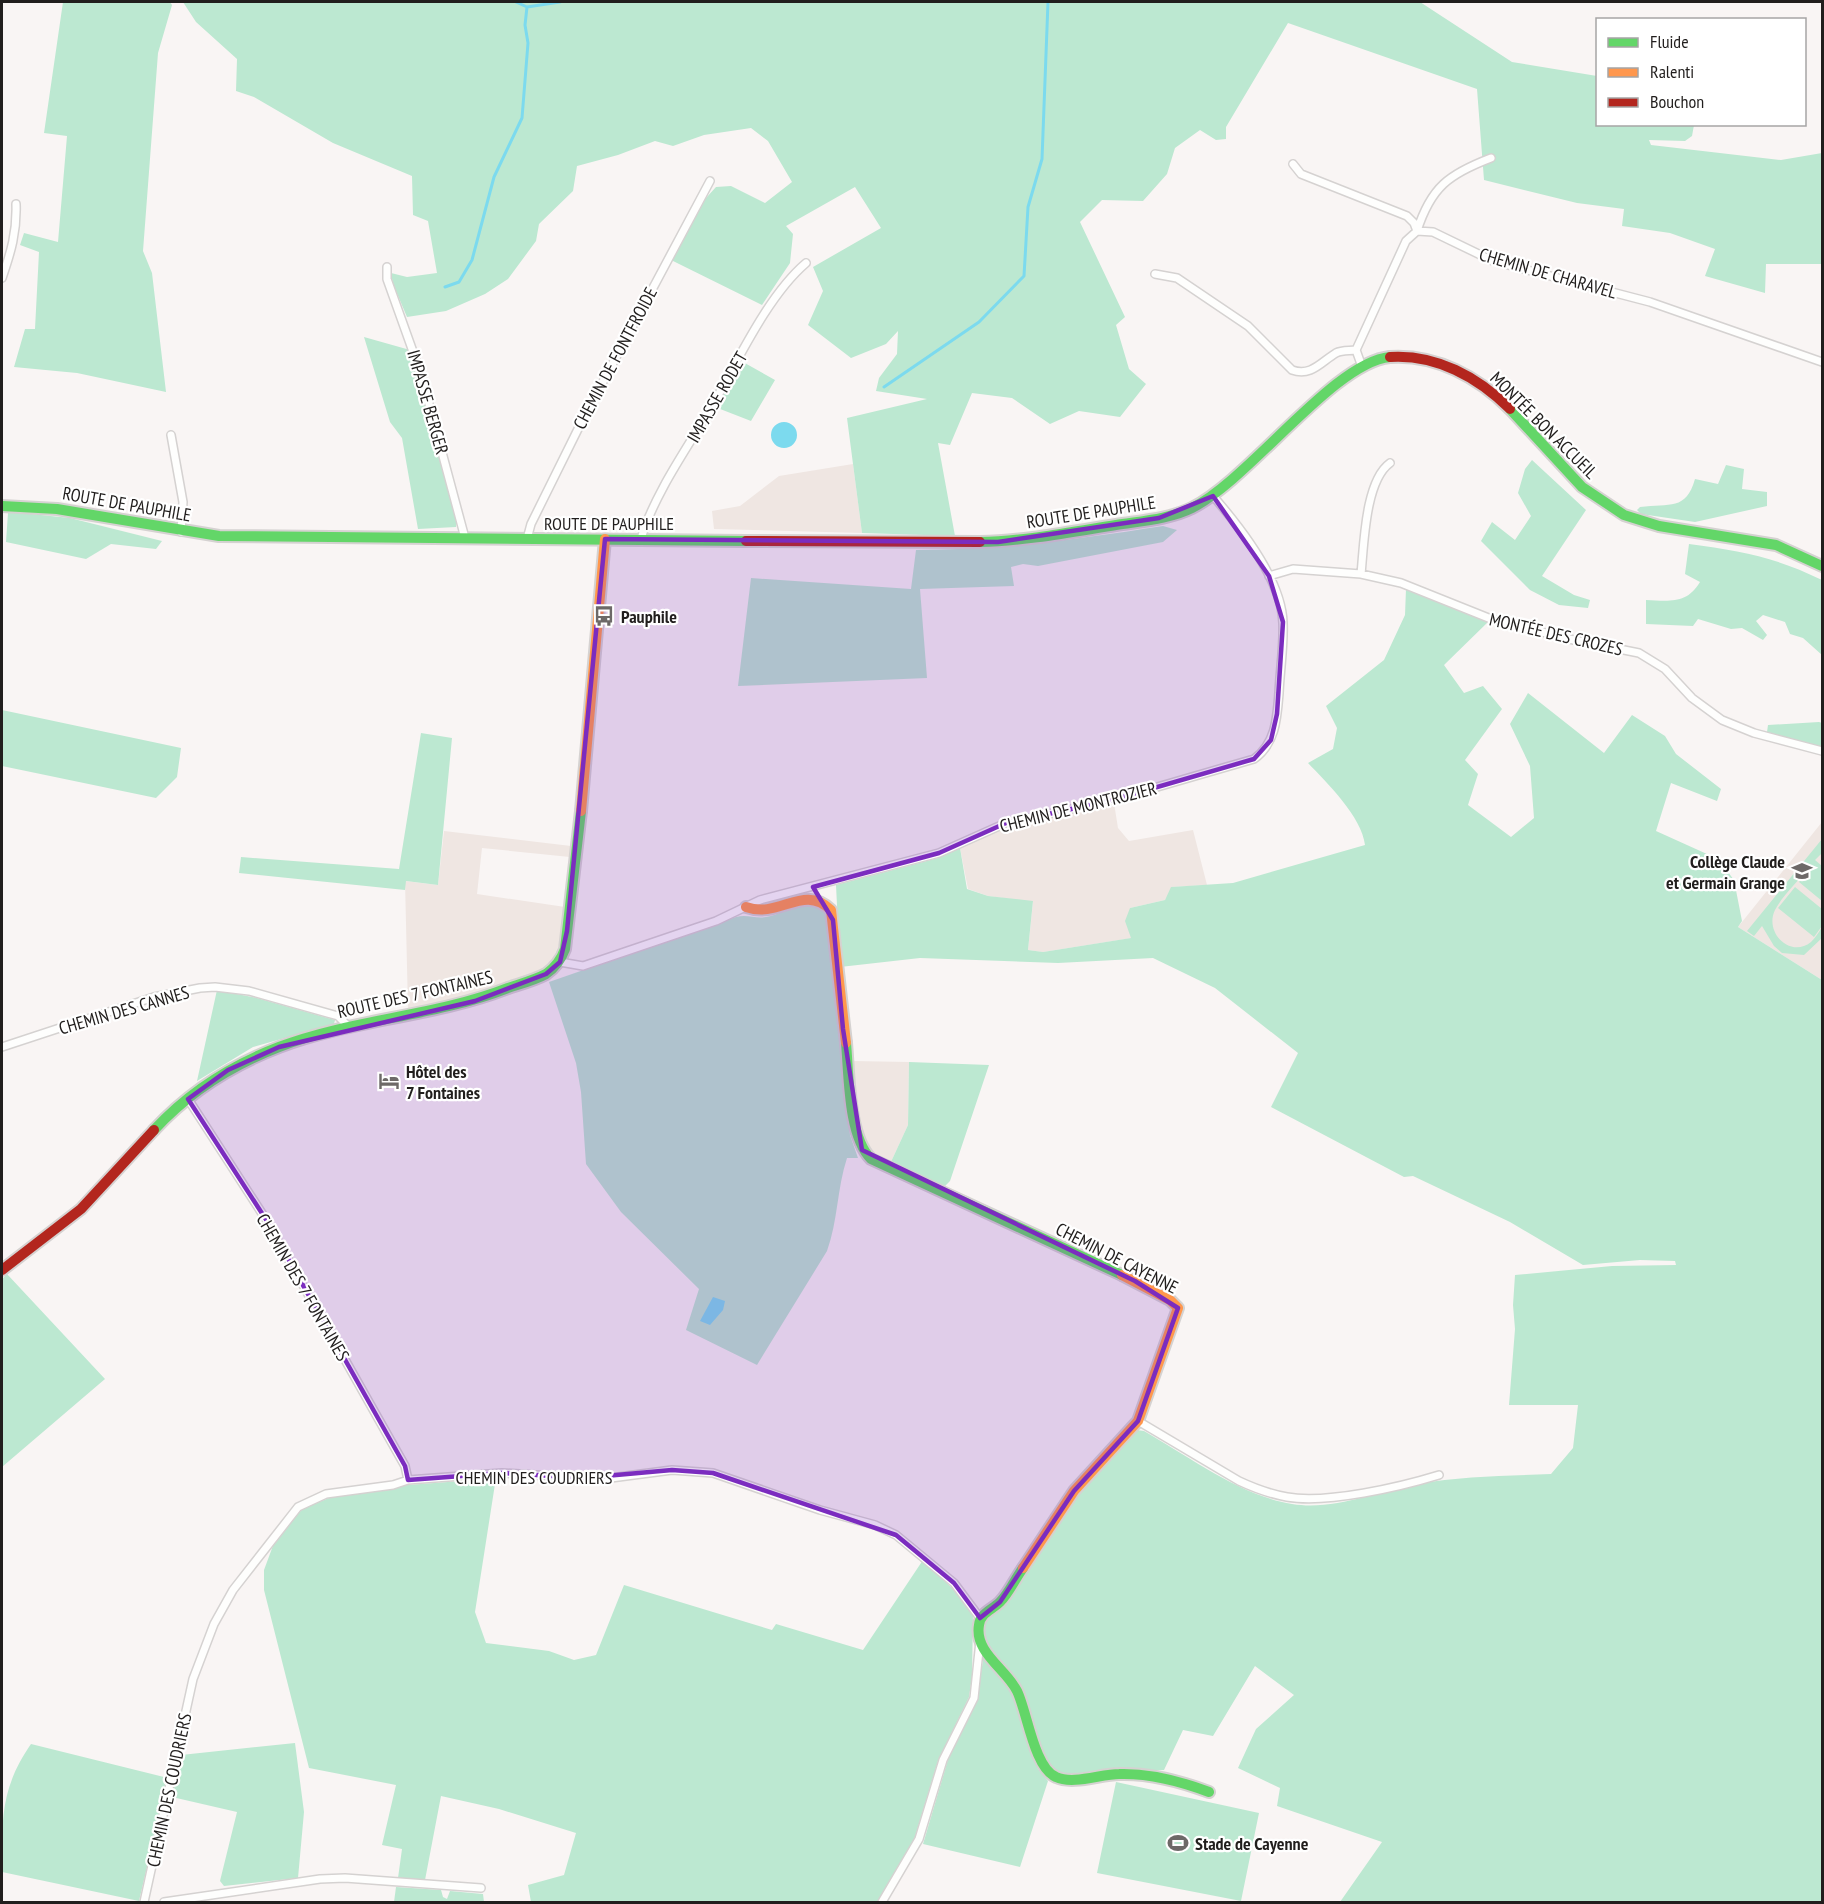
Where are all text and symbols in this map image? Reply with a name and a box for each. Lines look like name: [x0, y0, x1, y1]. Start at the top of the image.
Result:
legend: [1596, 18, 1806, 126]
text: Fluide: [1650, 30, 1689, 53]
text: Ralenti: [1650, 60, 1694, 83]
text: Bouchon: [1650, 90, 1704, 113]
street label: CHEMIN DE CHARAVEL: [1477, 242, 1620, 304]
street label: CHEMIN DE FONTFROIDE: [568, 283, 662, 433]
street label: IMPASSE BERGER: [402, 347, 454, 457]
street label: IMPASSE RODET: [682, 347, 752, 447]
street label: MONTÉE BON ACCUEIL: [1485, 366, 1603, 484]
street label: ROUTE DE PAUPHILE: [61, 481, 193, 527]
street label: ROUTE DE PAUPHILE: [1025, 490, 1157, 534]
street label: ROUTE DE PAUPHILE: [544, 512, 674, 535]
bus stop icon: Pauphile: [592, 604, 616, 628]
place label: Pauphile: [621, 605, 677, 628]
street label: MONTÉE DES CROZES: [1487, 607, 1625, 661]
street label: CHEMIN DE MONTROZIER: [997, 776, 1159, 838]
place label: Collège Claude et Germain Grange: [1666, 850, 1785, 894]
school or university icon: Collège Claude et Germain Grange: [1790, 859, 1814, 883]
street label: ROUTE DES 7 FONTAINES: [335, 965, 495, 1023]
street label: CHEMIN DES CANNES: [56, 980, 192, 1040]
place label: Hôtel des 7 Fontaines: [406, 1060, 480, 1104]
hotel icon: Hôtel des 7 Fontaines: [377, 1069, 401, 1093]
street label: CHEMIN DES 7 FONTAINES: [251, 1209, 355, 1365]
street label: CHEMIN DE CAYENNE: [1052, 1217, 1182, 1299]
street label: CHEMIN DES COUDRIERS: [456, 1466, 613, 1489]
street label: CHEMIN DES COUDRIERS: [141, 1711, 197, 1869]
sports icon: Stade de Cayenne: [1166, 1831, 1190, 1855]
place label: Stade de Cayenne: [1195, 1832, 1309, 1855]

